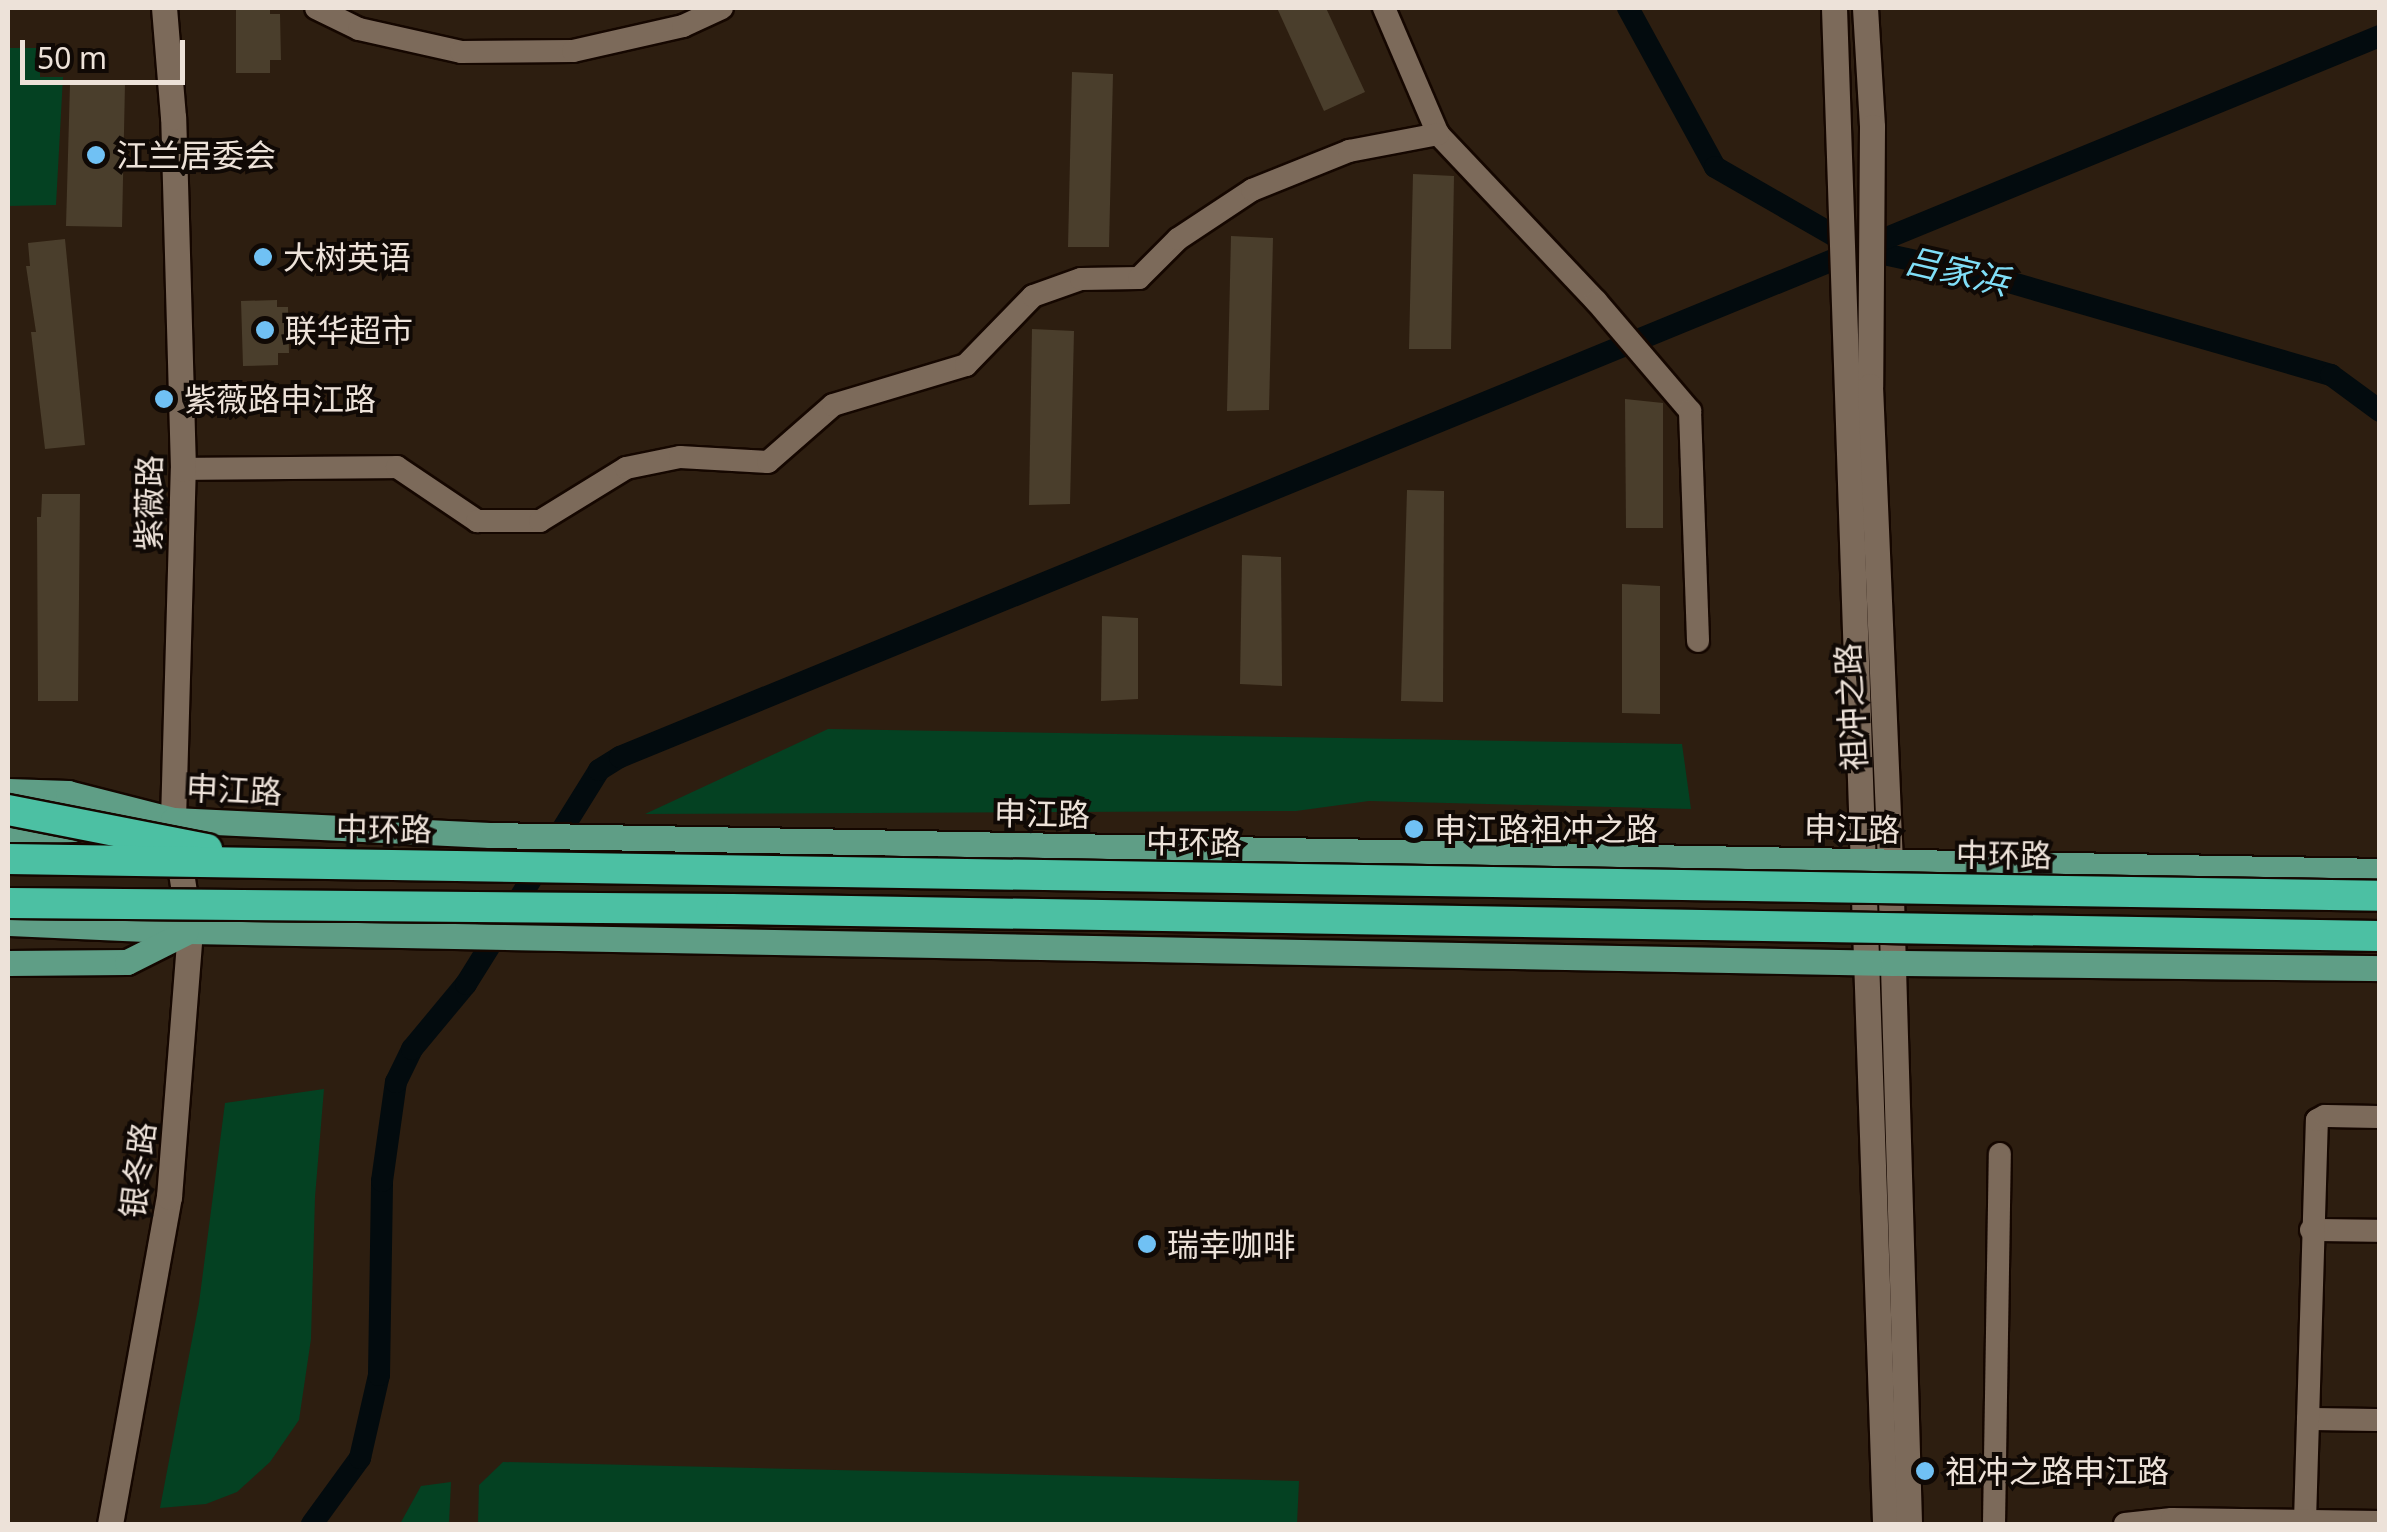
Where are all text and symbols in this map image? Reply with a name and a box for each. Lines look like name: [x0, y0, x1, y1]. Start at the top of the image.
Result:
scale bar: [25, 20, 190, 82]
text: 50 m: [37, 37, 107, 78]
place label: 江兰居委会: [116, 136, 276, 174]
marker: 江兰居委会: [85, 144, 107, 166]
place label: 大树英语: [283, 238, 411, 276]
water label: 吕家浜: [1901, 239, 2013, 303]
marker: 大树英语: [252, 246, 274, 268]
place label: 联华超市: [285, 311, 413, 349]
marker: 联华超市: [254, 319, 276, 341]
place label: 紫薇路申江路: [184, 380, 376, 418]
marker: 紫薇路申江路: [153, 388, 175, 410]
street label: 紫薇路: [129, 455, 169, 551]
street label: 祖冲之路: [1828, 642, 1874, 772]
street label: 申江路: [185, 768, 283, 812]
street label: 申江路: [994, 794, 1090, 834]
street label: 中环路: [336, 809, 432, 849]
street label: 申江路: [1804, 809, 1900, 849]
place label: 申江路祖冲之路: [1434, 810, 1658, 848]
marker: 申江路祖冲之路: [1403, 818, 1425, 840]
street label: 中环路: [1146, 822, 1242, 862]
street label: 中环路: [1956, 835, 2052, 875]
street label: 银冬路: [113, 1120, 163, 1220]
place label: 瑞幸咖啡: [1167, 1225, 1295, 1263]
marker: 瑞幸咖啡: [1136, 1233, 1158, 1255]
place label: 祖冲之路申江路: [1945, 1452, 2169, 1490]
marker: 祖冲之路申江路: [1914, 1460, 1936, 1482]

